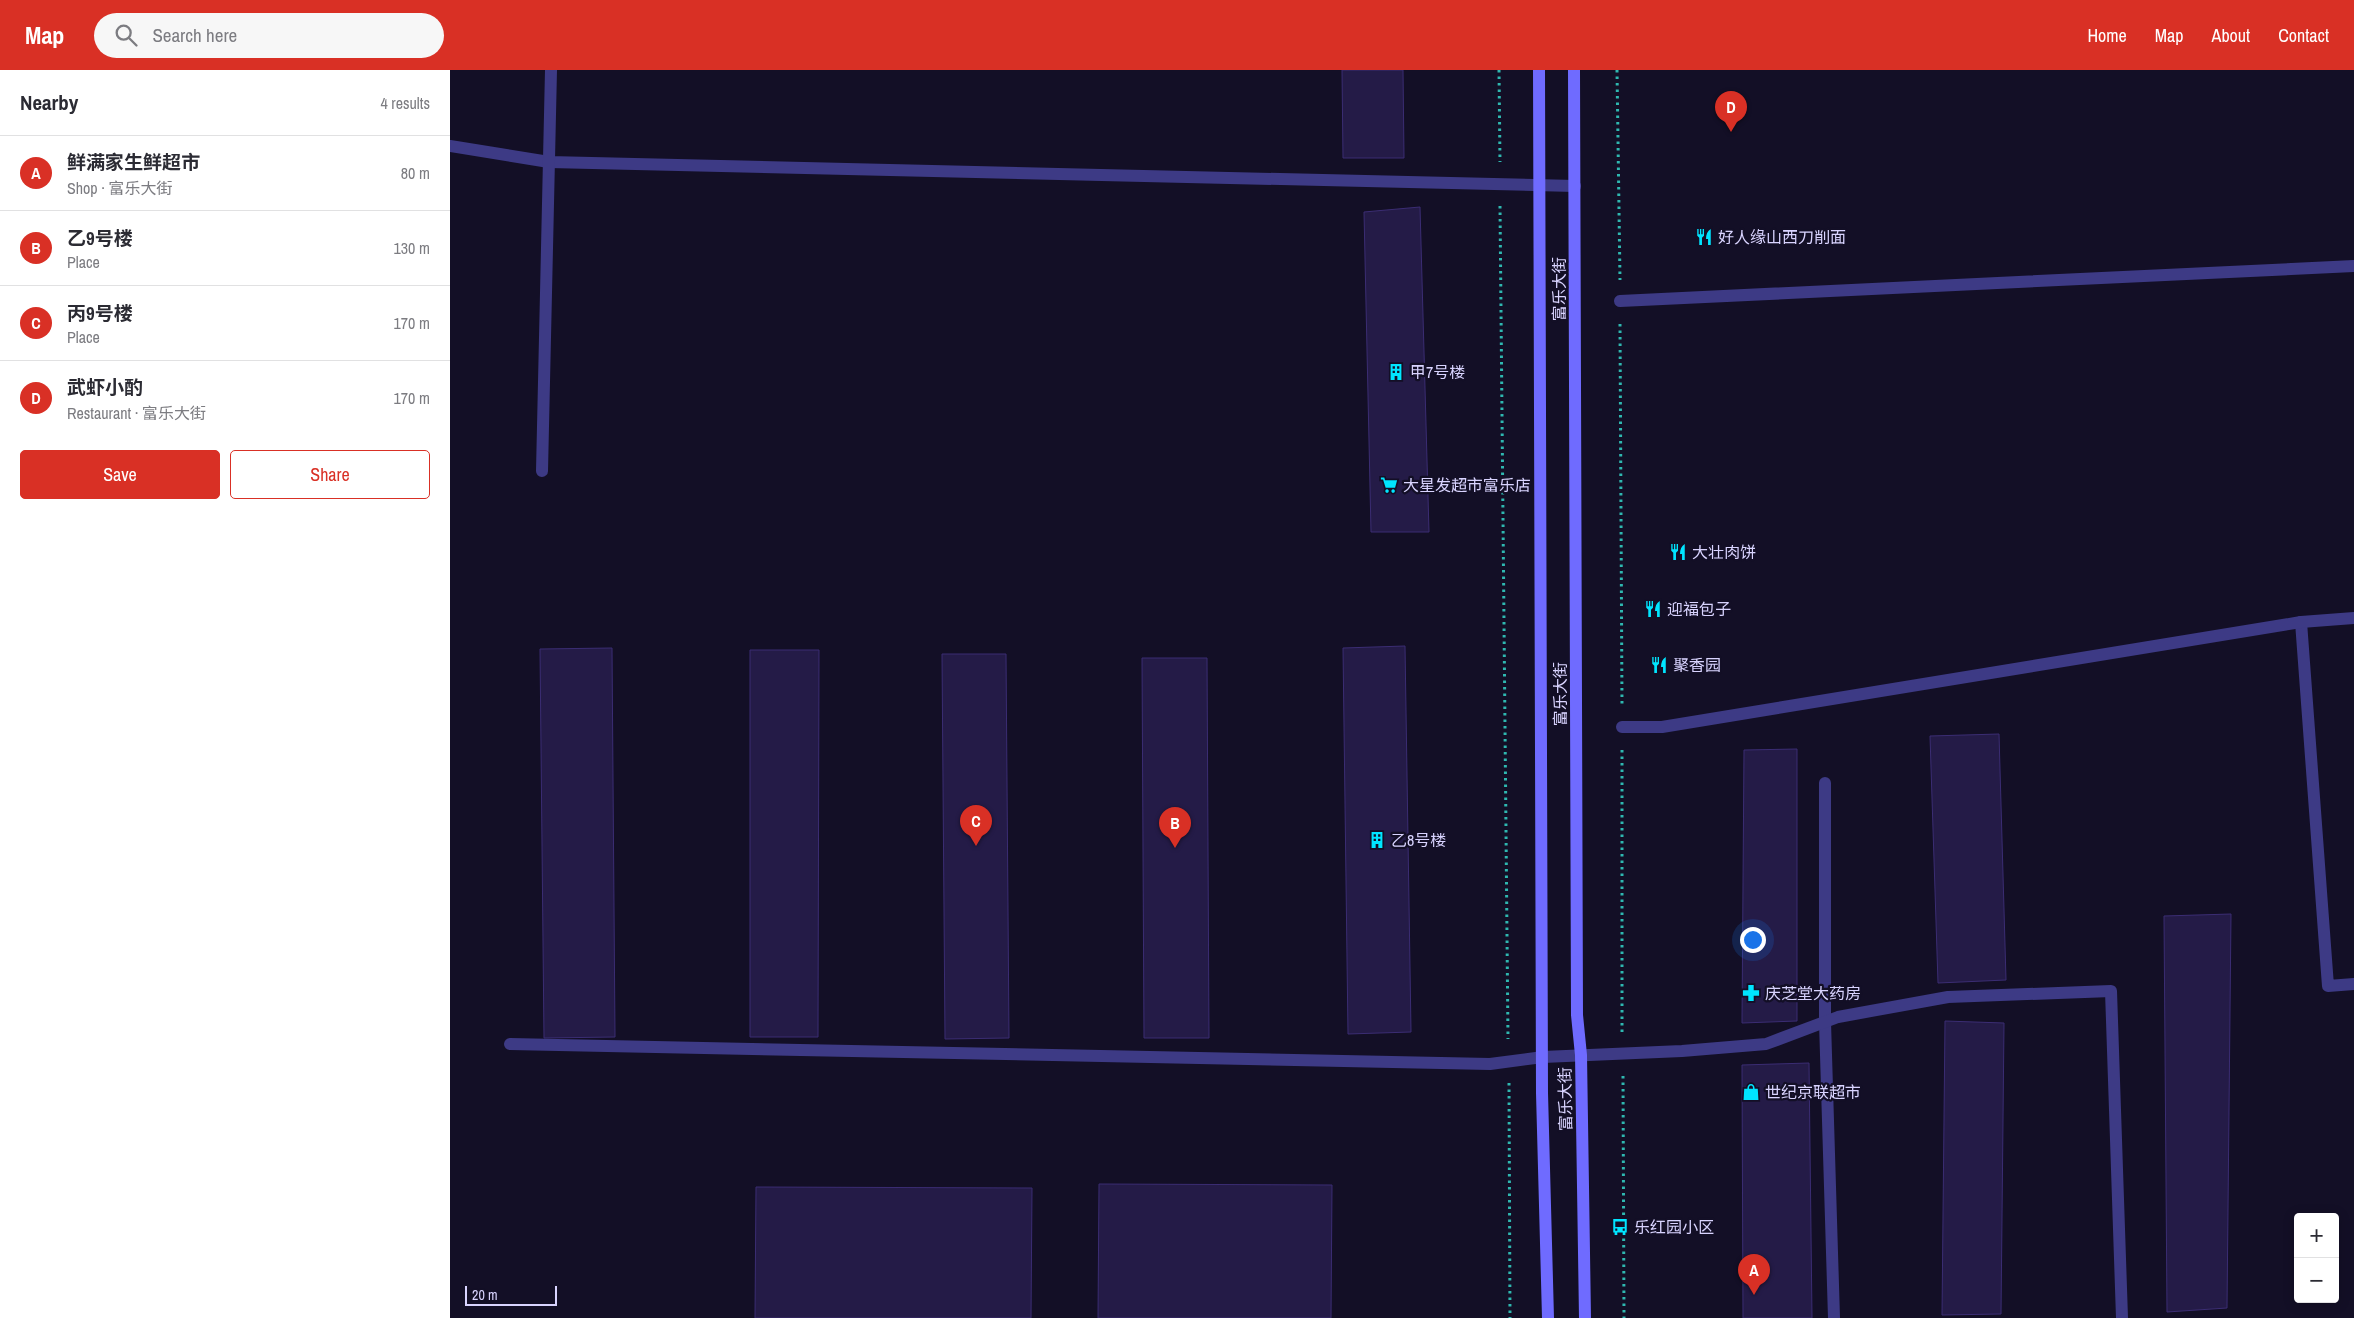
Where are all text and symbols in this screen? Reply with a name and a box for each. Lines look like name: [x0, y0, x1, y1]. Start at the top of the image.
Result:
search box: [94, 13, 444, 58]
text: Map: [25, 19, 64, 51]
icon: search: [112, 21, 140, 49]
text: Search here: [152, 22, 237, 48]
text: Home: [2087, 23, 2127, 48]
text: Map: [2155, 23, 2184, 48]
text: About: [2212, 23, 2250, 48]
text: Contact: [2278, 23, 2329, 48]
text: Nearby: [20, 88, 78, 117]
pin: D: [1715, 91, 1747, 132]
text: 4 results: [380, 92, 430, 114]
text: 鲜满家生鲜超市: [67, 149, 200, 175]
text: A: [31, 162, 41, 184]
text: 80 m: [401, 162, 430, 184]
text: Shop · 富乐大街: [67, 177, 173, 199]
text: 乙9号楼: [67, 225, 133, 251]
place label: 好人缘山西刀削面: [1718, 226, 1846, 248]
restaurant icon: 好人缘山西刀削面: [1694, 227, 1714, 247]
text: B: [31, 237, 41, 259]
text: 130 m: [394, 237, 430, 259]
text: Place: [67, 251, 100, 273]
street label: 富乐大街: [1548, 257, 1570, 321]
text: 丙9号楼: [67, 300, 133, 326]
text: C: [31, 312, 41, 334]
text: 170 m: [394, 312, 430, 334]
text: Place: [67, 326, 100, 348]
place label: 甲7号楼: [1410, 361, 1465, 383]
building icon: 甲7号楼: [1386, 362, 1406, 382]
text: 武虾小酌: [67, 374, 143, 400]
text: D: [31, 387, 41, 409]
text: 170 m: [394, 387, 430, 409]
text: Restaurant · 富乐大街: [67, 402, 206, 424]
button: Save: [20, 450, 220, 499]
button: Share: [230, 450, 430, 499]
place label: 大星发超市富乐店: [1403, 474, 1531, 496]
supermarket icon: 大星发超市富乐店: [1379, 475, 1399, 495]
place label: 大壮肉饼: [1692, 541, 1756, 563]
restaurant icon: 大壮肉饼: [1668, 542, 1688, 562]
place label: 迎福包子: [1667, 598, 1731, 620]
restaurant icon: 迎福包子: [1643, 599, 1663, 619]
place label: 聚香园: [1673, 654, 1721, 676]
restaurant icon: 聚香园: [1649, 655, 1669, 675]
street label: 富乐大街: [1549, 662, 1571, 726]
pin: C: [960, 805, 992, 846]
pin: B: [1159, 807, 1191, 848]
place label: 乙8号楼: [1391, 829, 1446, 851]
building icon: 乙8号楼: [1367, 830, 1387, 850]
your location: [1740, 927, 1766, 953]
place label: 庆芝堂大药房: [1765, 982, 1861, 1004]
pharmacy icon: 庆芝堂大药房: [1741, 983, 1761, 1003]
street label: 富乐大街: [1553, 1067, 1577, 1131]
place label: 世纪京联超市: [1765, 1081, 1861, 1103]
shop icon: 世纪京联超市: [1741, 1082, 1761, 1102]
map controls: [2294, 1213, 2339, 1303]
button: +: [2294, 1213, 2339, 1258]
place label: 乐红园小区: [1634, 1216, 1714, 1238]
bus stop icon: 乐红园小区: [1610, 1217, 1630, 1237]
pin: A: [1738, 1254, 1770, 1295]
button: −: [2294, 1258, 2339, 1303]
scale bar: [465, 1283, 558, 1306]
text: 20 m: [472, 1286, 498, 1304]

